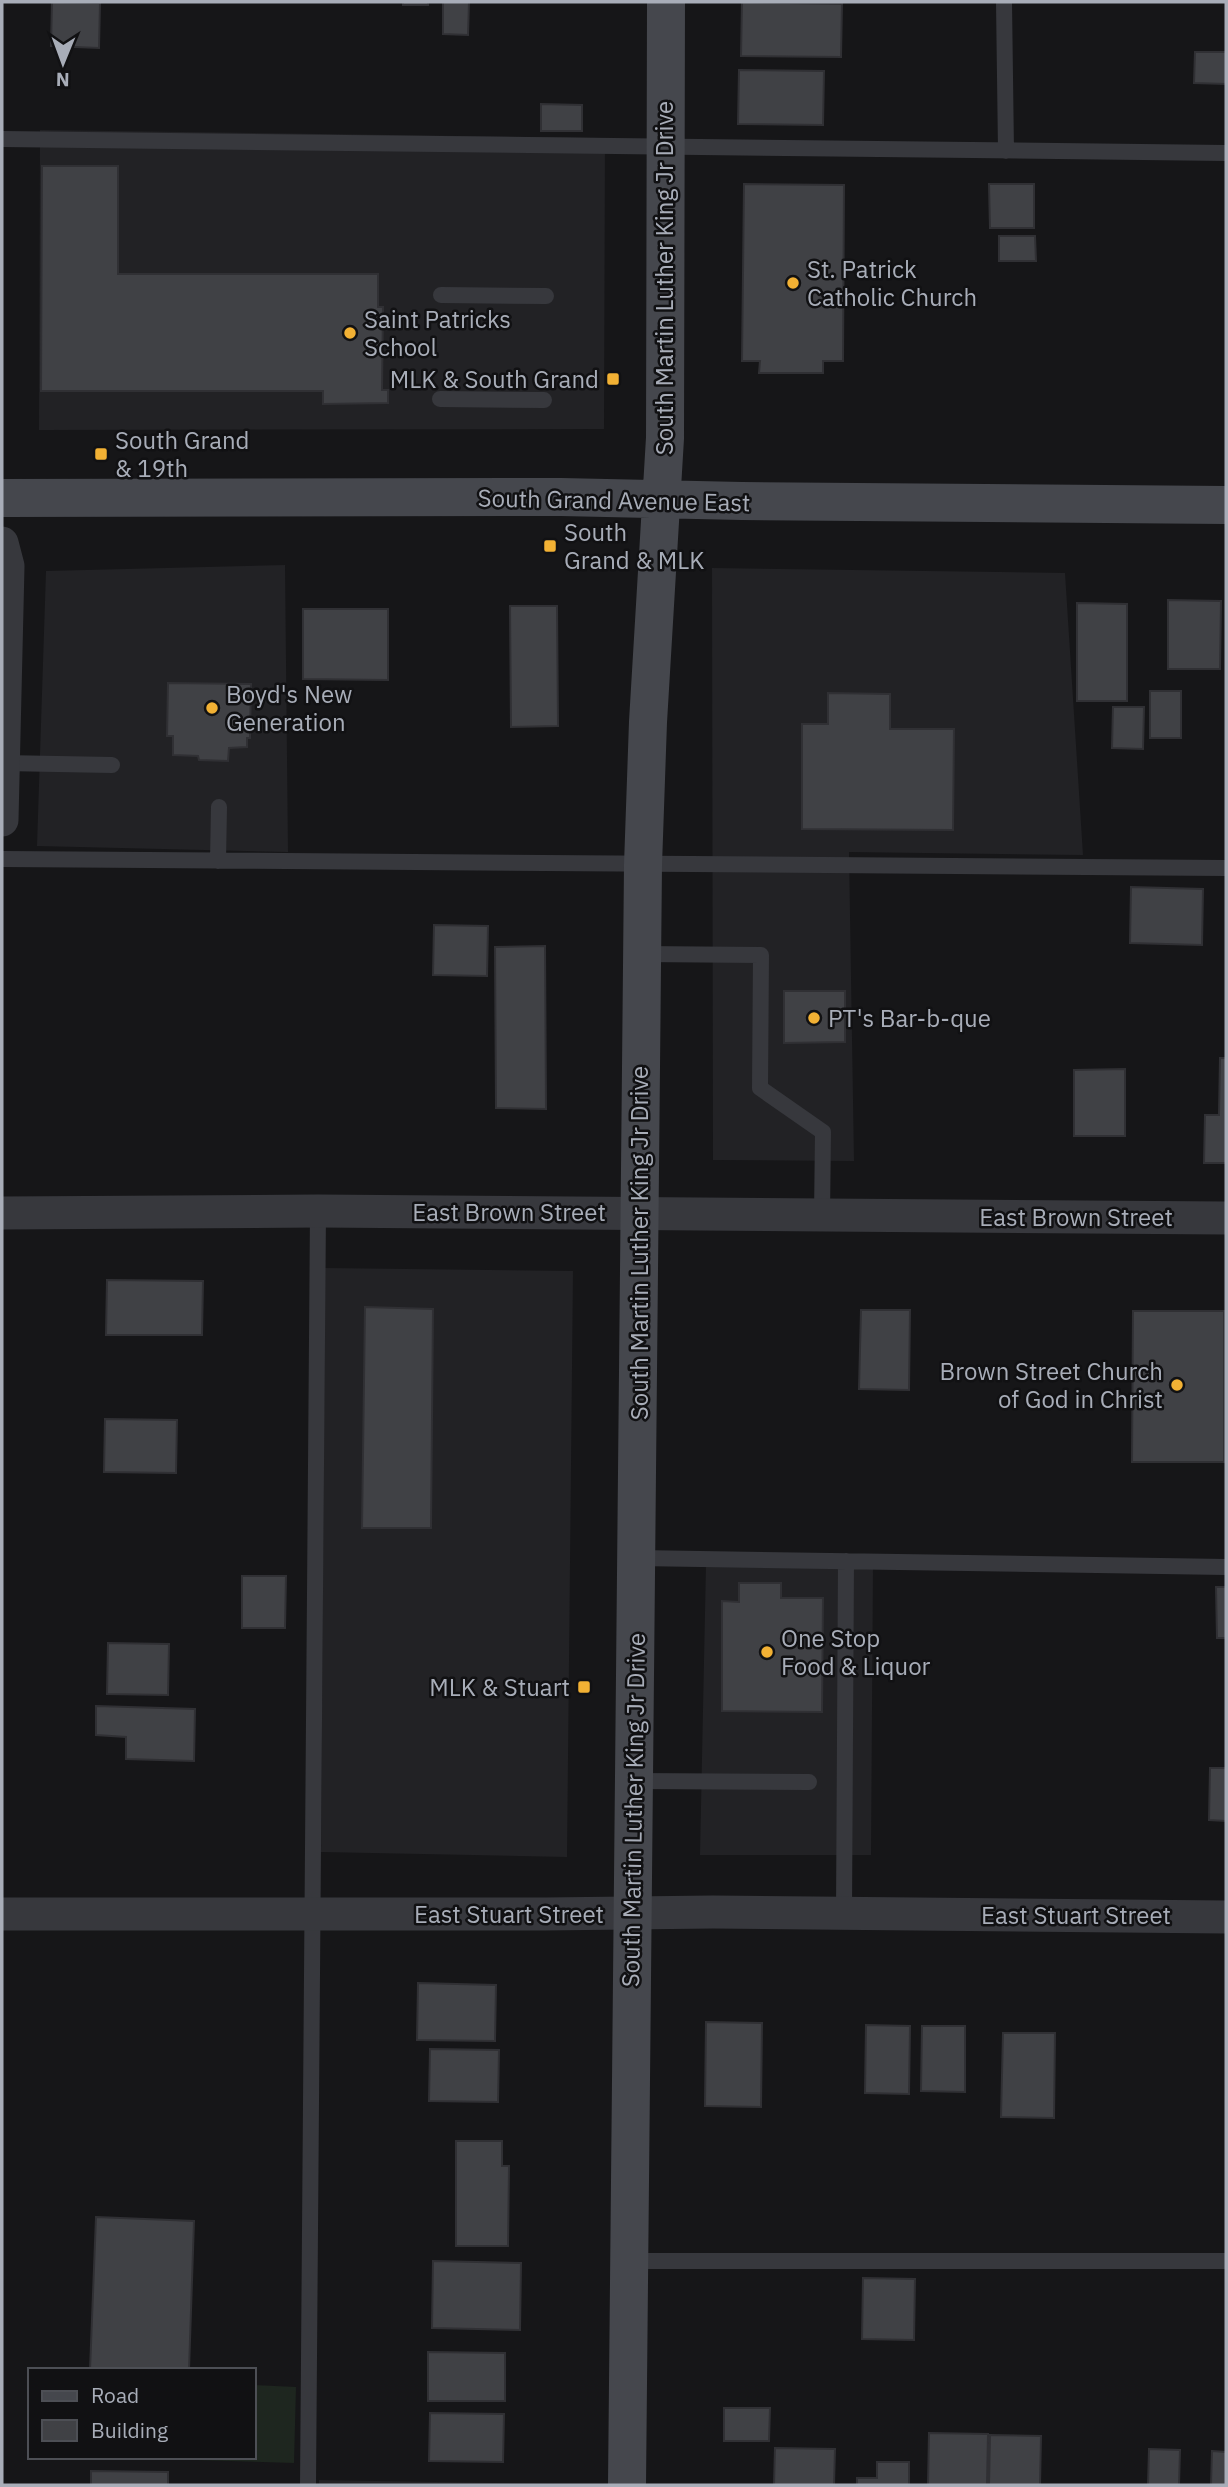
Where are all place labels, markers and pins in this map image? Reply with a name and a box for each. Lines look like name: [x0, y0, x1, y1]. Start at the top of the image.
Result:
place label: St. Patrick Catholic Church: [807, 253, 977, 313]
marker: St. Patrick Catholic Church: [785, 275, 801, 291]
place label: Saint Patricks School: [364, 303, 511, 363]
marker: Saint Patricks School: [342, 325, 358, 341]
place label: MLK & South Grand: [390, 363, 599, 395]
marker: MLK & South Grand: [605, 371, 621, 387]
place label: South Grand & 19th: [115, 424, 250, 484]
marker: South Grand & 19th: [93, 446, 109, 462]
place label: South Grand & MLK: [564, 516, 704, 576]
marker: South Grand & MLK: [542, 538, 558, 554]
place label: Boyd's New Generation: [226, 678, 352, 738]
marker: Boyd's New Generation: [204, 700, 220, 716]
place label: PT's Bar-b-que: [828, 1002, 991, 1034]
marker: PT's Bar-b-que: [806, 1010, 822, 1026]
place label: Brown Street Church of God in Christ: [940, 1355, 1163, 1415]
marker: Brown Street Church of God in Christ: [1169, 1377, 1185, 1393]
place label: One Stop Food & Liquor: [781, 1622, 931, 1682]
marker: One Stop Food & Liquor: [759, 1644, 775, 1660]
place label: MLK & Stuart: [429, 1671, 570, 1703]
marker: MLK & Stuart: [576, 1679, 592, 1695]

